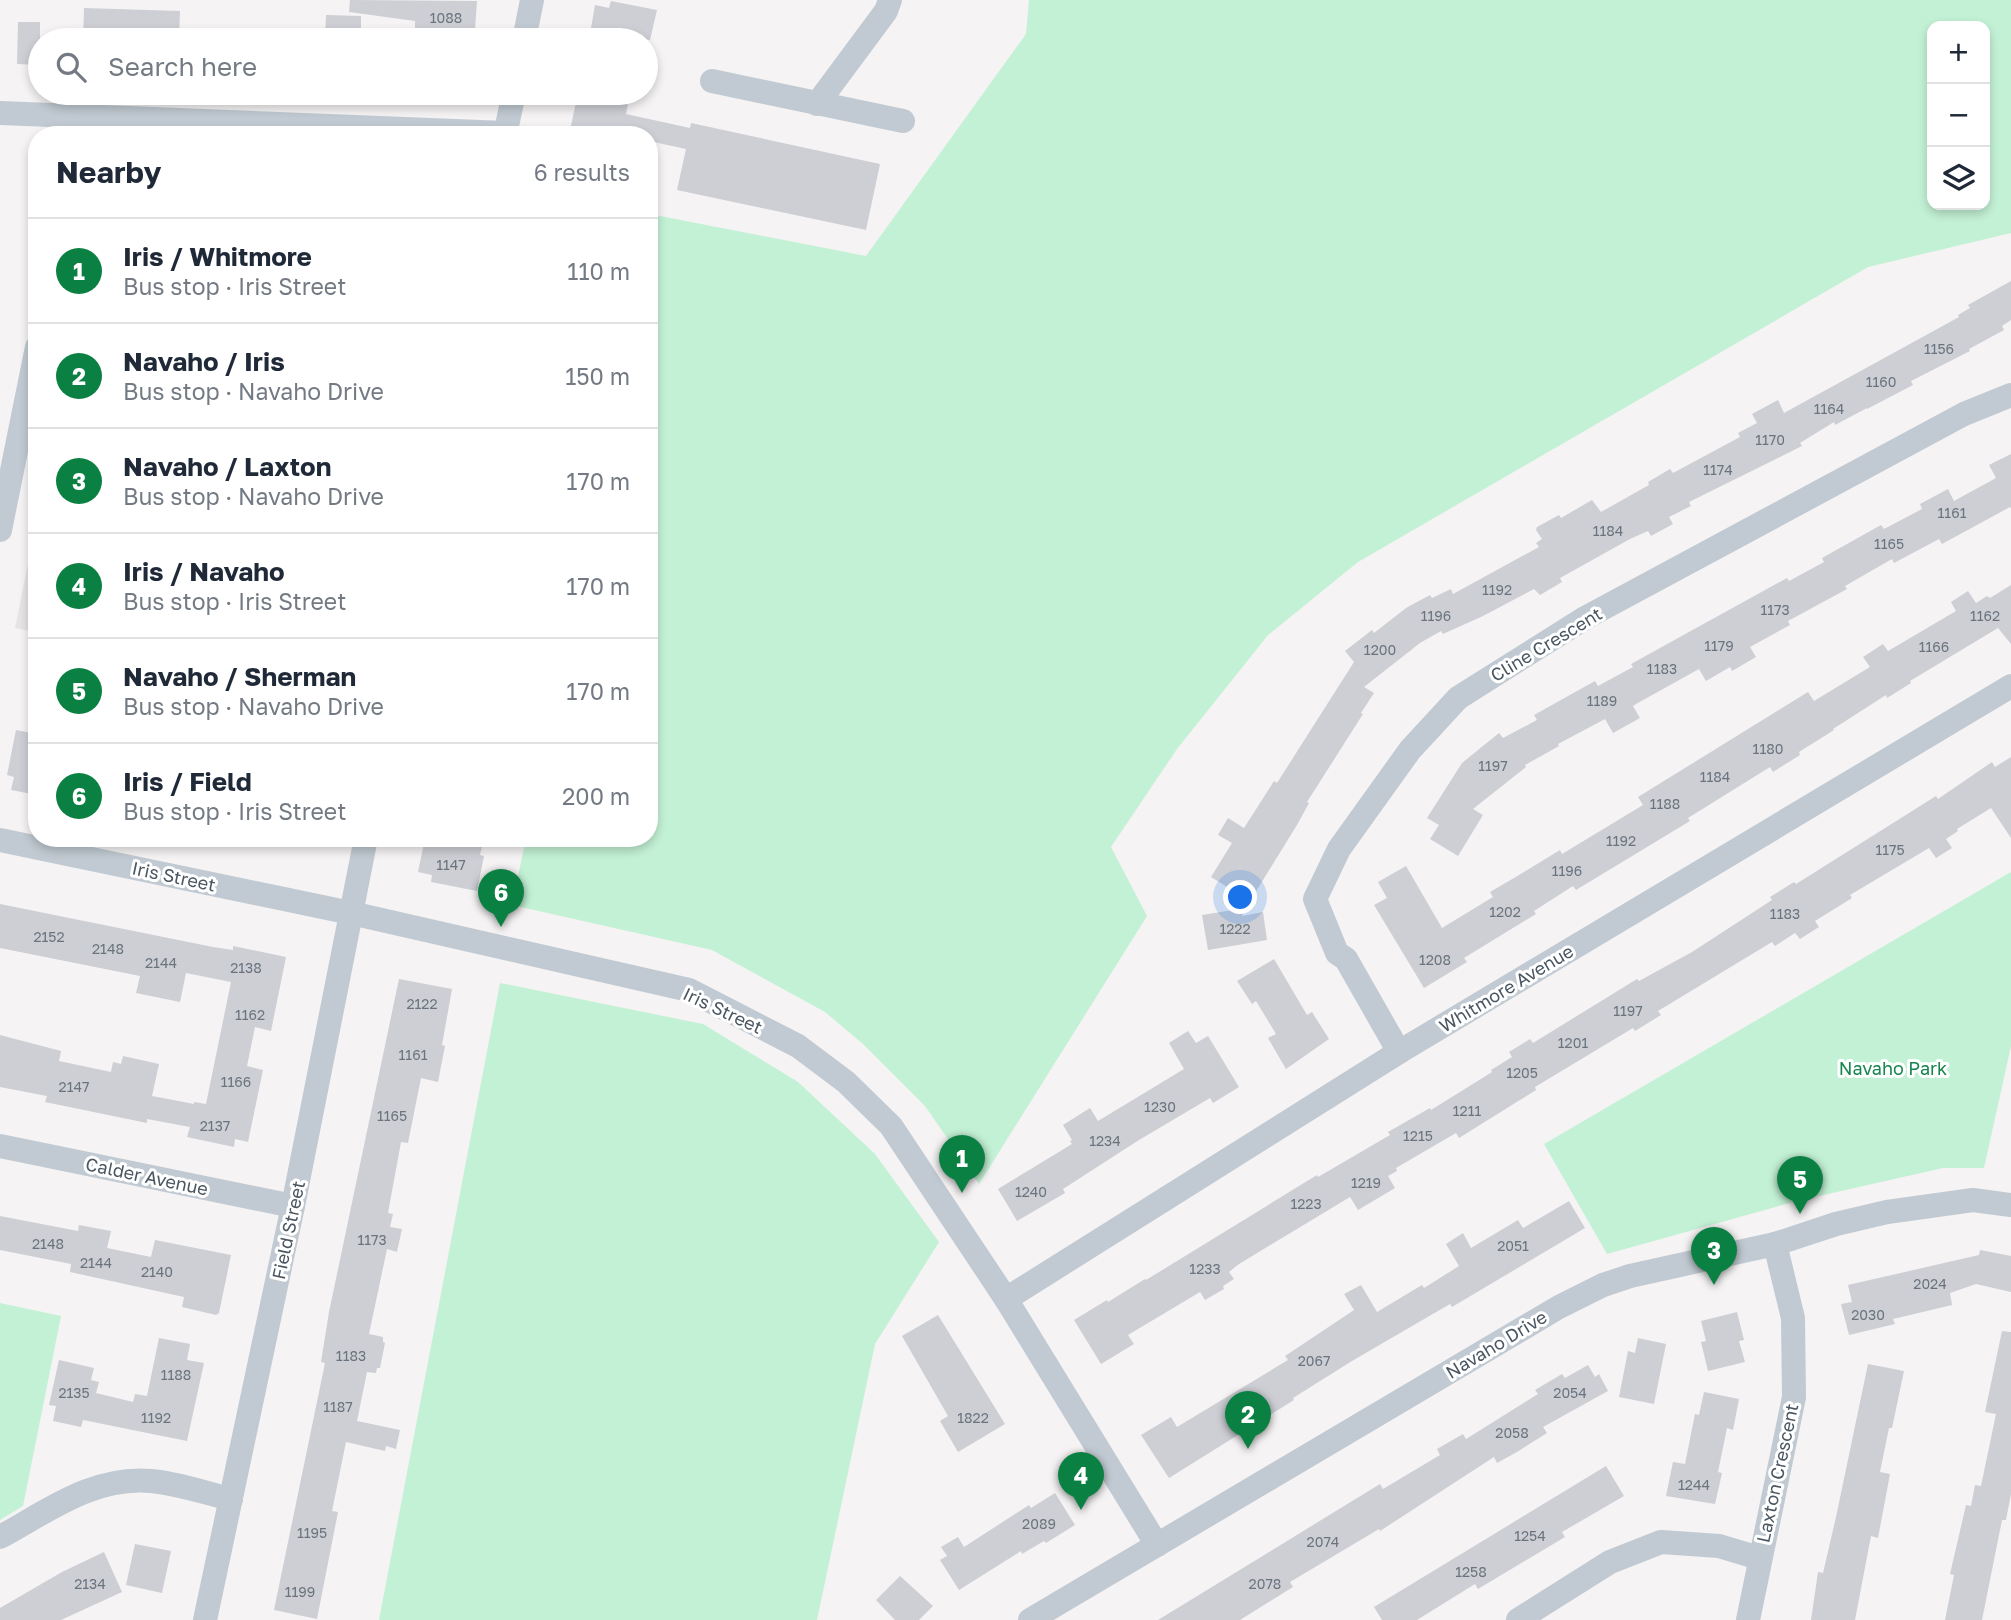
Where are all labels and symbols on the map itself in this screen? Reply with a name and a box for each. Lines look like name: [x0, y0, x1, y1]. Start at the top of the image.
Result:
house number: 1088: [430, 9, 462, 26]
house number: 1156: [1924, 340, 1954, 357]
house number: 1160: [1866, 373, 1896, 390]
house number: 1164: [1814, 400, 1844, 417]
house number: 1170: [1755, 431, 1785, 448]
house number: 1174: [1703, 461, 1733, 478]
house number: 1161: [1938, 504, 1967, 521]
house number: 1184: [1593, 522, 1623, 539]
house number: 1165: [1874, 535, 1904, 552]
house number: 1192: [1482, 581, 1512, 598]
house number: 1173: [1760, 601, 1790, 618]
street label: Cline Crescent: [1486, 602, 1606, 686]
house number: 1196: [1421, 607, 1451, 624]
house number: 1162: [1970, 607, 2000, 624]
house number: 1179: [1704, 637, 1734, 654]
house number: 1166: [1919, 638, 1949, 655]
house number: 1200: [1364, 641, 1396, 658]
house number: 1183: [1647, 660, 1677, 677]
house number: 1189: [1587, 692, 1617, 709]
house number: 1180: [1753, 740, 1783, 757]
house number: 1197: [1478, 757, 1508, 774]
house number: 1184: [1700, 768, 1730, 785]
house number: 1188: [1650, 795, 1680, 812]
house number: 1192: [1606, 832, 1636, 849]
house number: 1175: [1875, 841, 1905, 858]
street label: Iris Street: [130, 856, 218, 896]
house number: 1147: [436, 856, 466, 873]
house number: 1196: [1552, 862, 1582, 879]
pin: 6: [478, 869, 524, 927]
your location: [1223, 880, 1257, 914]
house number: 1202: [1489, 903, 1521, 920]
house number: 1183: [1770, 905, 1800, 922]
house number: 1222: [1219, 920, 1251, 937]
house number: 2152: [33, 928, 65, 945]
street label: Whitmore Avenue: [1435, 939, 1577, 1037]
house number: 2148: [92, 940, 124, 957]
house number: 1208: [1419, 951, 1451, 968]
house number: 2144: [145, 954, 177, 971]
house number: 2138: [230, 959, 262, 976]
street label: Iris Street: [680, 982, 766, 1038]
house number: 2122: [406, 995, 438, 1012]
house number: 1197: [1613, 1002, 1643, 1019]
house number: 1162: [235, 1006, 265, 1023]
house number: 1201: [1558, 1034, 1588, 1051]
house number: 1161: [399, 1046, 428, 1063]
park label: Navaho Park: [1839, 1057, 1947, 1079]
house number: 1205: [1506, 1064, 1538, 1081]
house number: 1166: [221, 1073, 251, 1090]
house number: 2147: [59, 1078, 89, 1095]
house number: 1230: [1144, 1098, 1176, 1115]
house number: 1211: [1453, 1102, 1481, 1119]
house number: 1165: [377, 1107, 407, 1124]
house number: 2137: [200, 1117, 230, 1134]
house number: 1215: [1403, 1127, 1433, 1144]
house number: 1234: [1089, 1132, 1121, 1149]
pin: 1: [939, 1135, 985, 1193]
street label: Calder Avenue: [84, 1152, 210, 1200]
pin: 5: [1777, 1156, 1823, 1214]
house number: 1219: [1351, 1174, 1381, 1191]
street label: Field Street: [267, 1179, 309, 1281]
house number: 1240: [1015, 1183, 1047, 1200]
house number: 1223: [1290, 1195, 1322, 1212]
pin: 3: [1691, 1227, 1737, 1285]
house number: 1173: [357, 1231, 387, 1248]
house number: 2148: [32, 1235, 64, 1252]
house number: 2051: [1497, 1237, 1529, 1254]
house number: 2144: [80, 1254, 112, 1271]
house number: 1233: [1189, 1260, 1221, 1277]
house number: 2140: [141, 1263, 173, 1280]
house number: 2024: [1913, 1275, 1947, 1292]
street label: Navaho Drive: [1441, 1305, 1551, 1383]
house number: 2030: [1851, 1306, 1885, 1323]
house number: 1183: [336, 1347, 366, 1364]
house number: 2067: [1298, 1352, 1330, 1369]
house number: 1188: [161, 1366, 191, 1383]
house number: 2135: [58, 1384, 90, 1401]
house number: 2054: [1553, 1384, 1587, 1401]
pin: 2: [1225, 1391, 1271, 1449]
house number: 1187: [323, 1398, 353, 1415]
street label: Laxton Crescent: [1751, 1401, 1803, 1545]
house number: 1192: [141, 1409, 171, 1426]
house number: 1822: [957, 1409, 989, 1426]
house number: 2058: [1495, 1424, 1529, 1441]
pin: 4: [1058, 1452, 1104, 1510]
house number: 1244: [1678, 1476, 1710, 1493]
house number: 2089: [1022, 1515, 1056, 1532]
house number: 1195: [297, 1524, 327, 1541]
house number: 1254: [1514, 1527, 1546, 1544]
house number: 2074: [1307, 1533, 1339, 1550]
house number: 1258: [1455, 1563, 1487, 1580]
house number: 2134: [74, 1575, 106, 1592]
house number: 2078: [1249, 1575, 1281, 1592]
house number: 1199: [285, 1583, 315, 1600]

